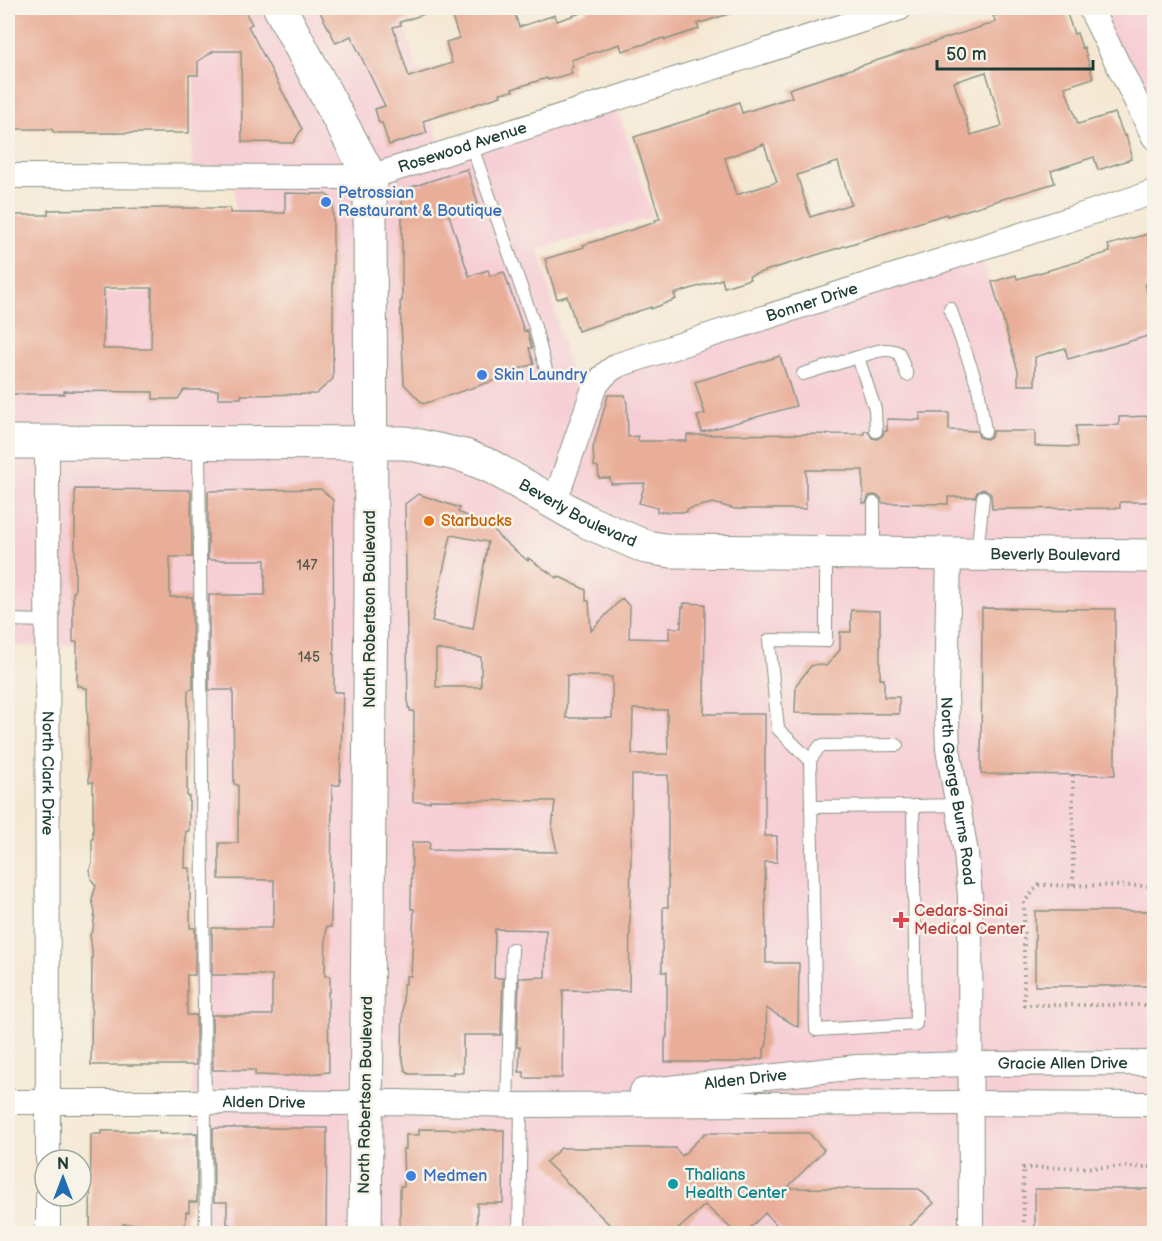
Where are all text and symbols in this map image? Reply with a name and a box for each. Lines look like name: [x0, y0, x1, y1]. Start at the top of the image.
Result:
scale bar: [937, 33, 1093, 71]
text: 50 m: [946, 44, 987, 65]
street label: Rosewood Avenue: [396, 118, 530, 177]
place label: Petrossian Restaurant & Boutique: [338, 184, 503, 221]
marker: Petrossian Restaurant & Boutique: [319, 195, 333, 209]
street label: Bonner Drive: [764, 279, 861, 326]
place label: Skin Laundry: [494, 366, 588, 385]
marker: Skin Laundry: [475, 368, 489, 382]
street label: Beverly Boulevard: [515, 475, 639, 551]
street label: North Robertson Boulevard: [361, 510, 380, 708]
place label: Starbucks: [441, 512, 512, 531]
marker: Starbucks: [422, 514, 436, 528]
street label: Beverly Boulevard: [990, 545, 1121, 565]
house number: 147: [297, 557, 318, 574]
house number: 145: [298, 649, 320, 666]
street label: North George Burns Road: [937, 697, 978, 886]
street label: North Clark Drive: [38, 711, 57, 836]
place label: Cedars-Sinai Medical Center: [914, 902, 1025, 939]
marker: Cedars-Sinai Medical Center: [892, 911, 910, 929]
street label: North Robertson Boulevard: [355, 996, 377, 1194]
street label: Gracie Allen Drive: [998, 1054, 1128, 1073]
street label: Alden Drive: [703, 1065, 788, 1094]
street label: Alden Drive: [222, 1093, 306, 1112]
north arrow: [33, 1148, 93, 1208]
text: N: [57, 1155, 69, 1174]
place label: Thalians Health Center: [685, 1166, 787, 1203]
place label: Medmen: [423, 1167, 487, 1186]
marker: Medmen: [404, 1169, 418, 1183]
marker: Thalians Health Center: [666, 1177, 680, 1191]

